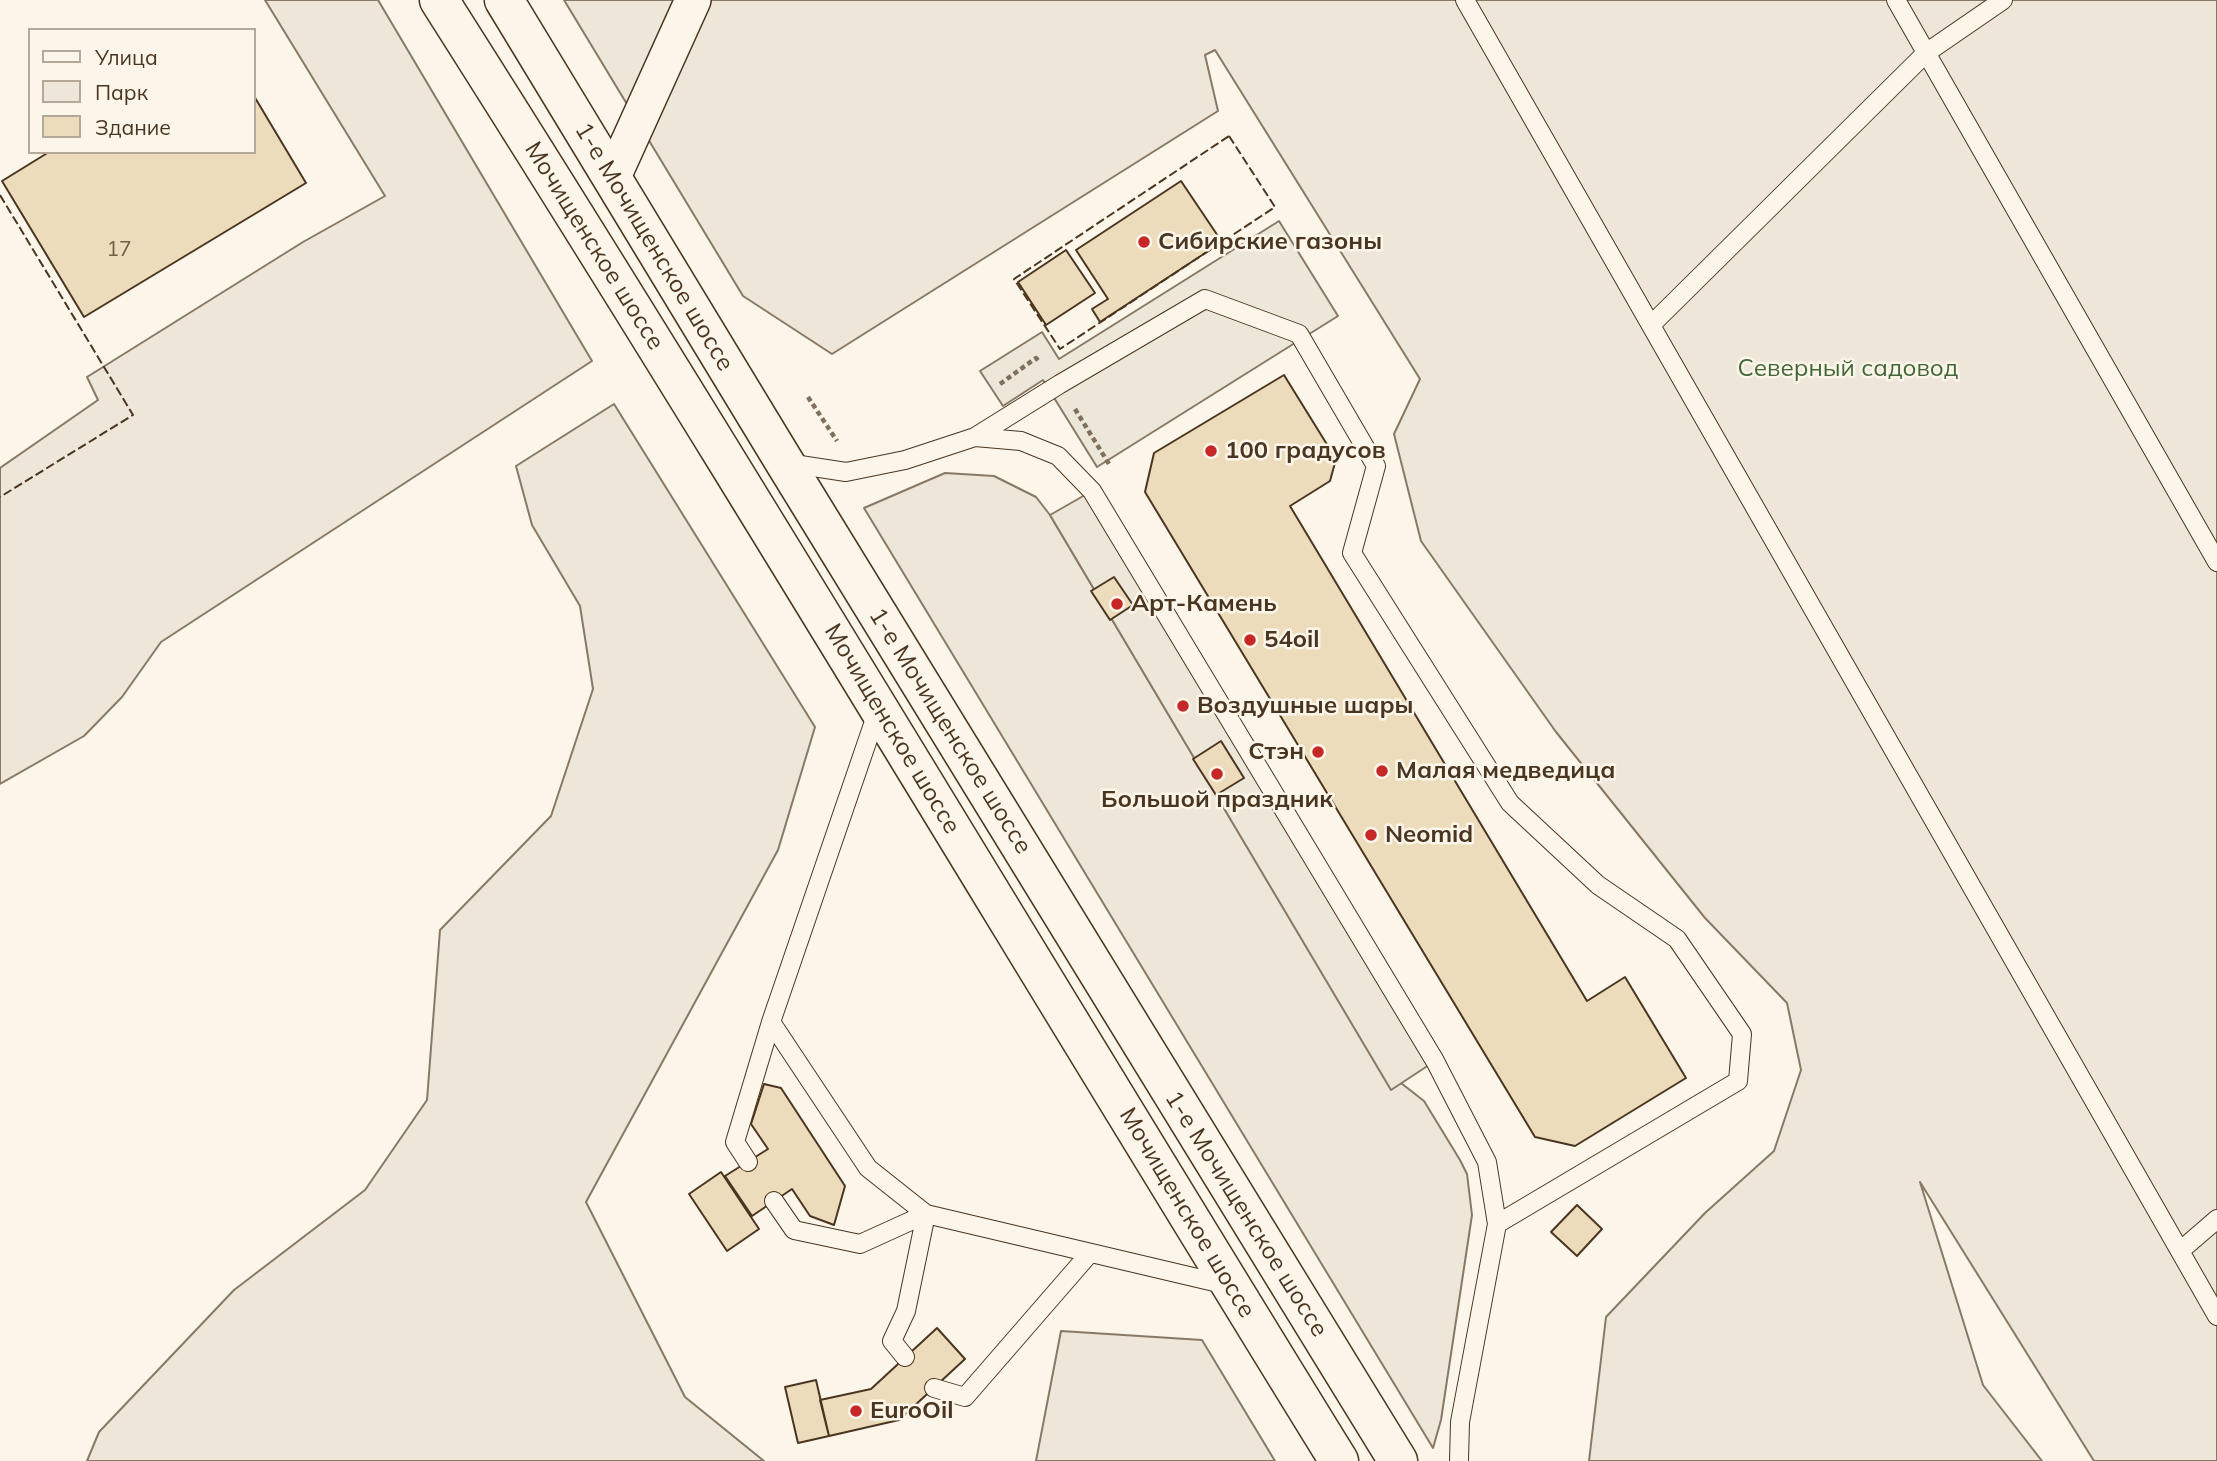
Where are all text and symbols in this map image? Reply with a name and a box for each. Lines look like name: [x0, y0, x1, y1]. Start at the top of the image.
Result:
legend: [28, 28, 256, 154]
text: Улица: [95, 44, 158, 70]
text: Парк: [95, 79, 148, 105]
text: Здание: [95, 114, 171, 140]
street label: 1-е Мочищенское шоссе: [568, 118, 740, 376]
street label: Мочищенское шоссе: [518, 137, 670, 355]
place label: Сибирские газоны: [1158, 228, 1382, 256]
marker: Сибирские газоны: [1136, 234, 1152, 250]
house number: 17: [106, 237, 132, 263]
park label: Северный садовод: [1738, 355, 1958, 383]
place label: 100 градусов: [1225, 437, 1386, 465]
marker: 100 градусов: [1203, 443, 1219, 459]
place label: Арт-Камень: [1131, 590, 1277, 618]
marker: Арт-Камень: [1109, 596, 1125, 612]
street label: 1-е Мочищенское шоссе: [862, 603, 1038, 859]
street label: Мочищенское шоссе: [818, 619, 966, 839]
place label: 54oil: [1264, 626, 1320, 654]
marker: 54oil: [1242, 632, 1258, 648]
place label: Воздушные шары: [1197, 692, 1414, 720]
marker: Воздушные шары: [1175, 698, 1191, 714]
place label: Стэн: [1248, 738, 1304, 766]
marker: Стэн: [1310, 744, 1326, 760]
place label: Малая медведица: [1396, 757, 1615, 785]
marker: Малая медведица: [1374, 763, 1390, 779]
marker: Большой праздник: [1209, 766, 1225, 782]
place label: Большой праздник: [1101, 786, 1333, 814]
place label: Neomid: [1385, 821, 1473, 849]
marker: Neomid: [1363, 827, 1379, 843]
street label: 1-е Мочищенское шоссе: [1158, 1086, 1334, 1342]
street label: Мочищенское шоссе: [1113, 1103, 1261, 1323]
place label: EuroOil: [870, 1397, 953, 1425]
marker: EuroOil: [848, 1403, 864, 1419]

